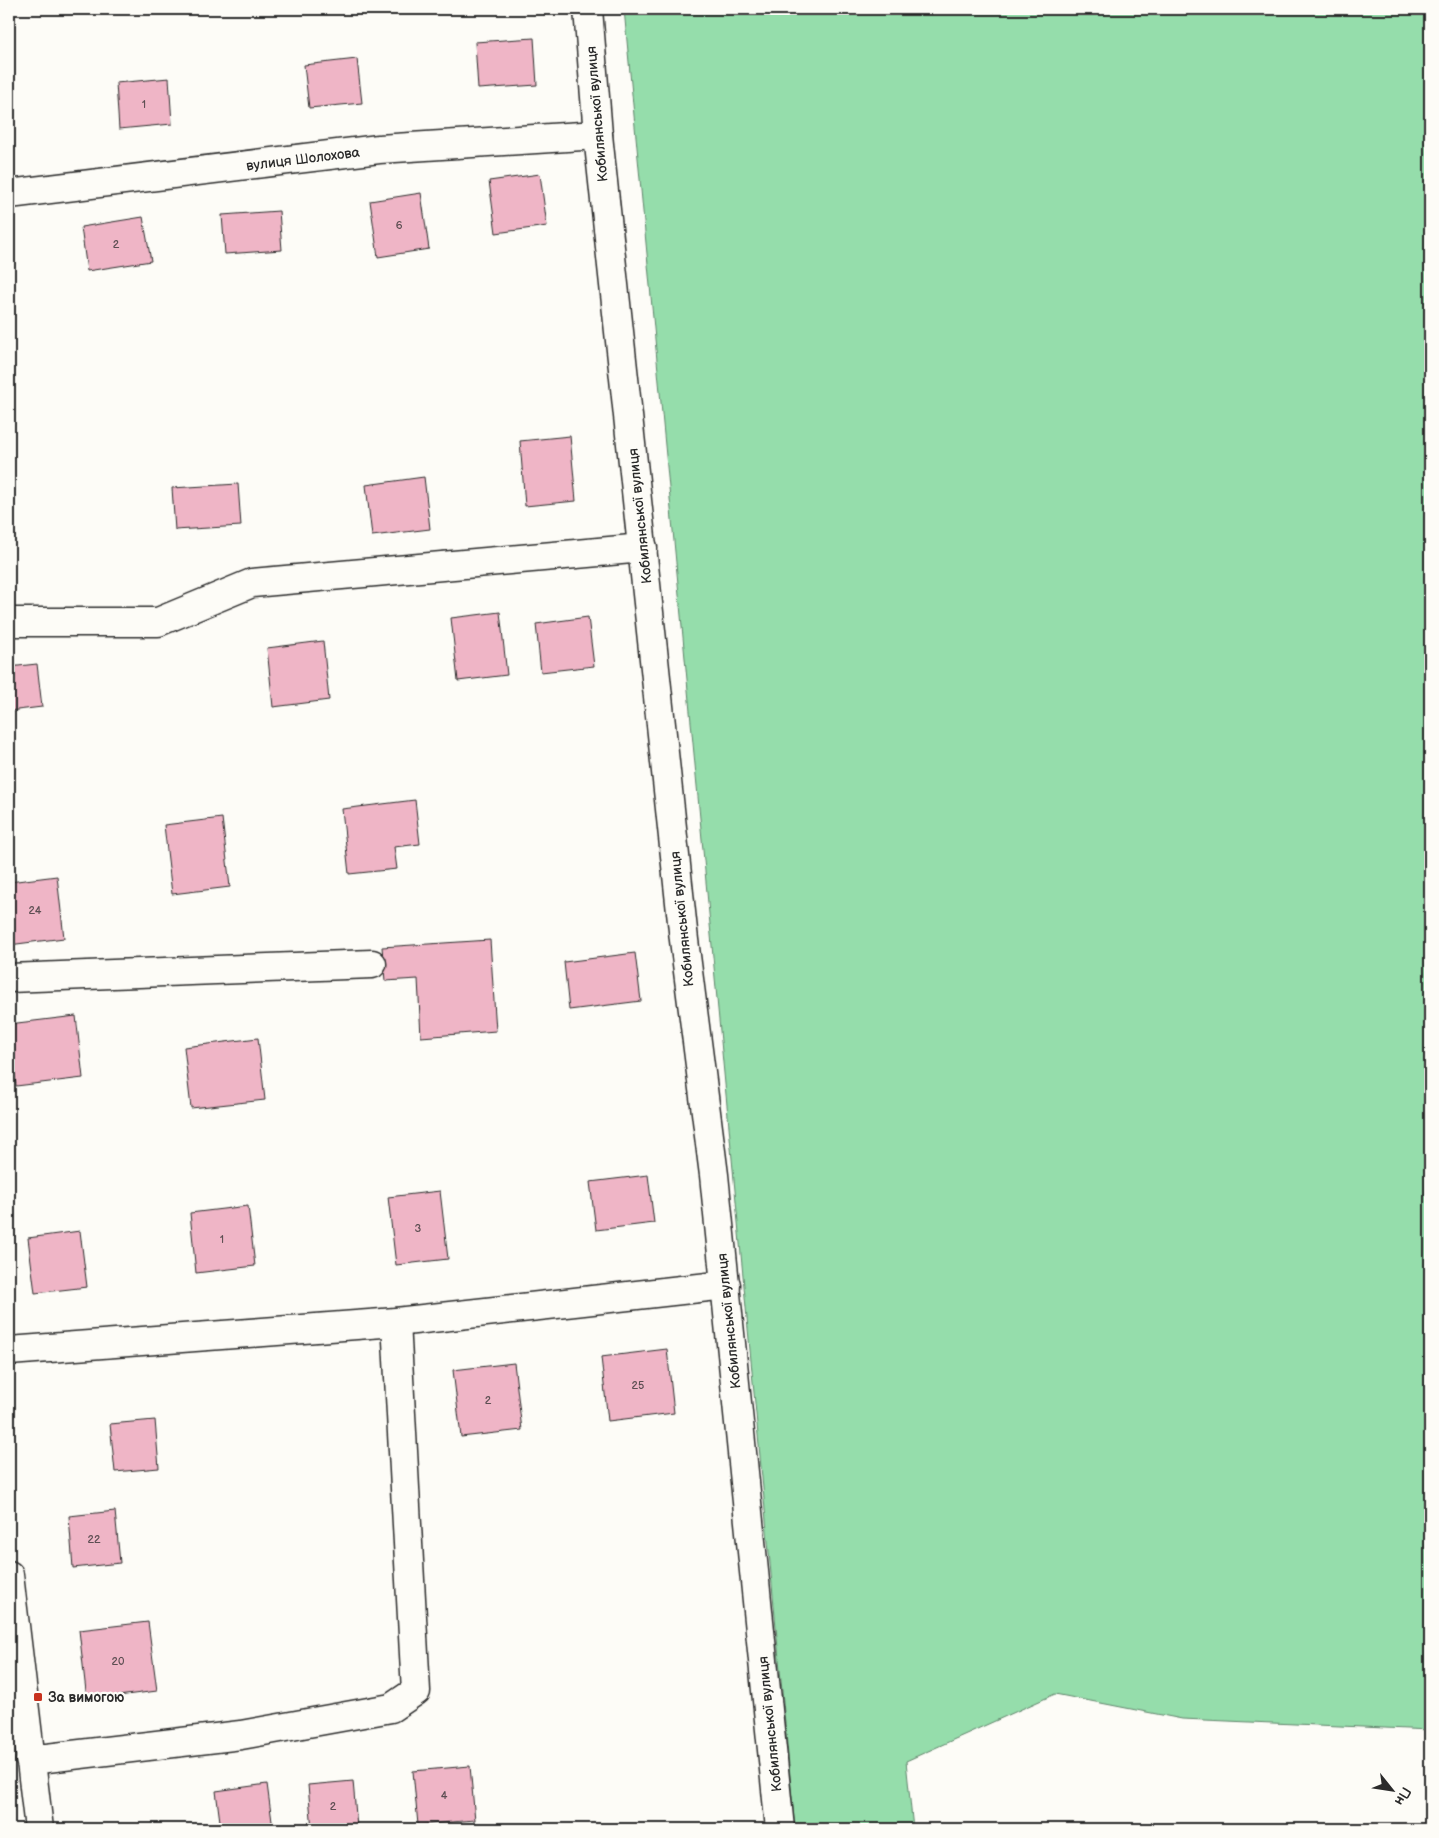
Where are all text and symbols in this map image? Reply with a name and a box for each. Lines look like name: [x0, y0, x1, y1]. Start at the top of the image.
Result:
street label: Кобилянської вулиця: [583, 45, 611, 183]
house number: 1: [142, 98, 146, 111]
street label: вулиця Шолохова: [245, 144, 361, 174]
house number: 6: [396, 219, 403, 232]
house number: 2: [113, 238, 120, 251]
street label: Кобилянської вулиця: [624, 447, 656, 585]
street label: Кобилянської вулиця: [666, 850, 698, 988]
house number: 24: [28, 904, 42, 917]
house number: 3: [415, 1222, 422, 1235]
house number: 1: [220, 1233, 224, 1246]
street label: Кобилянської вулиця: [713, 1252, 745, 1390]
house number: 25: [632, 1379, 644, 1392]
house number: 2: [485, 1394, 492, 1407]
house number: 22: [88, 1533, 101, 1546]
house number: 20: [112, 1655, 125, 1668]
street label: Кобилянської вулиця: [754, 1655, 786, 1793]
place label: За вимогою: [48, 1689, 124, 1706]
marker: За вимогою: [32, 1691, 44, 1703]
north arrow: [1366, 1766, 1416, 1816]
text: Пн: [1391, 1784, 1415, 1809]
house number: 4: [441, 1789, 448, 1802]
house number: 2: [330, 1800, 337, 1813]

